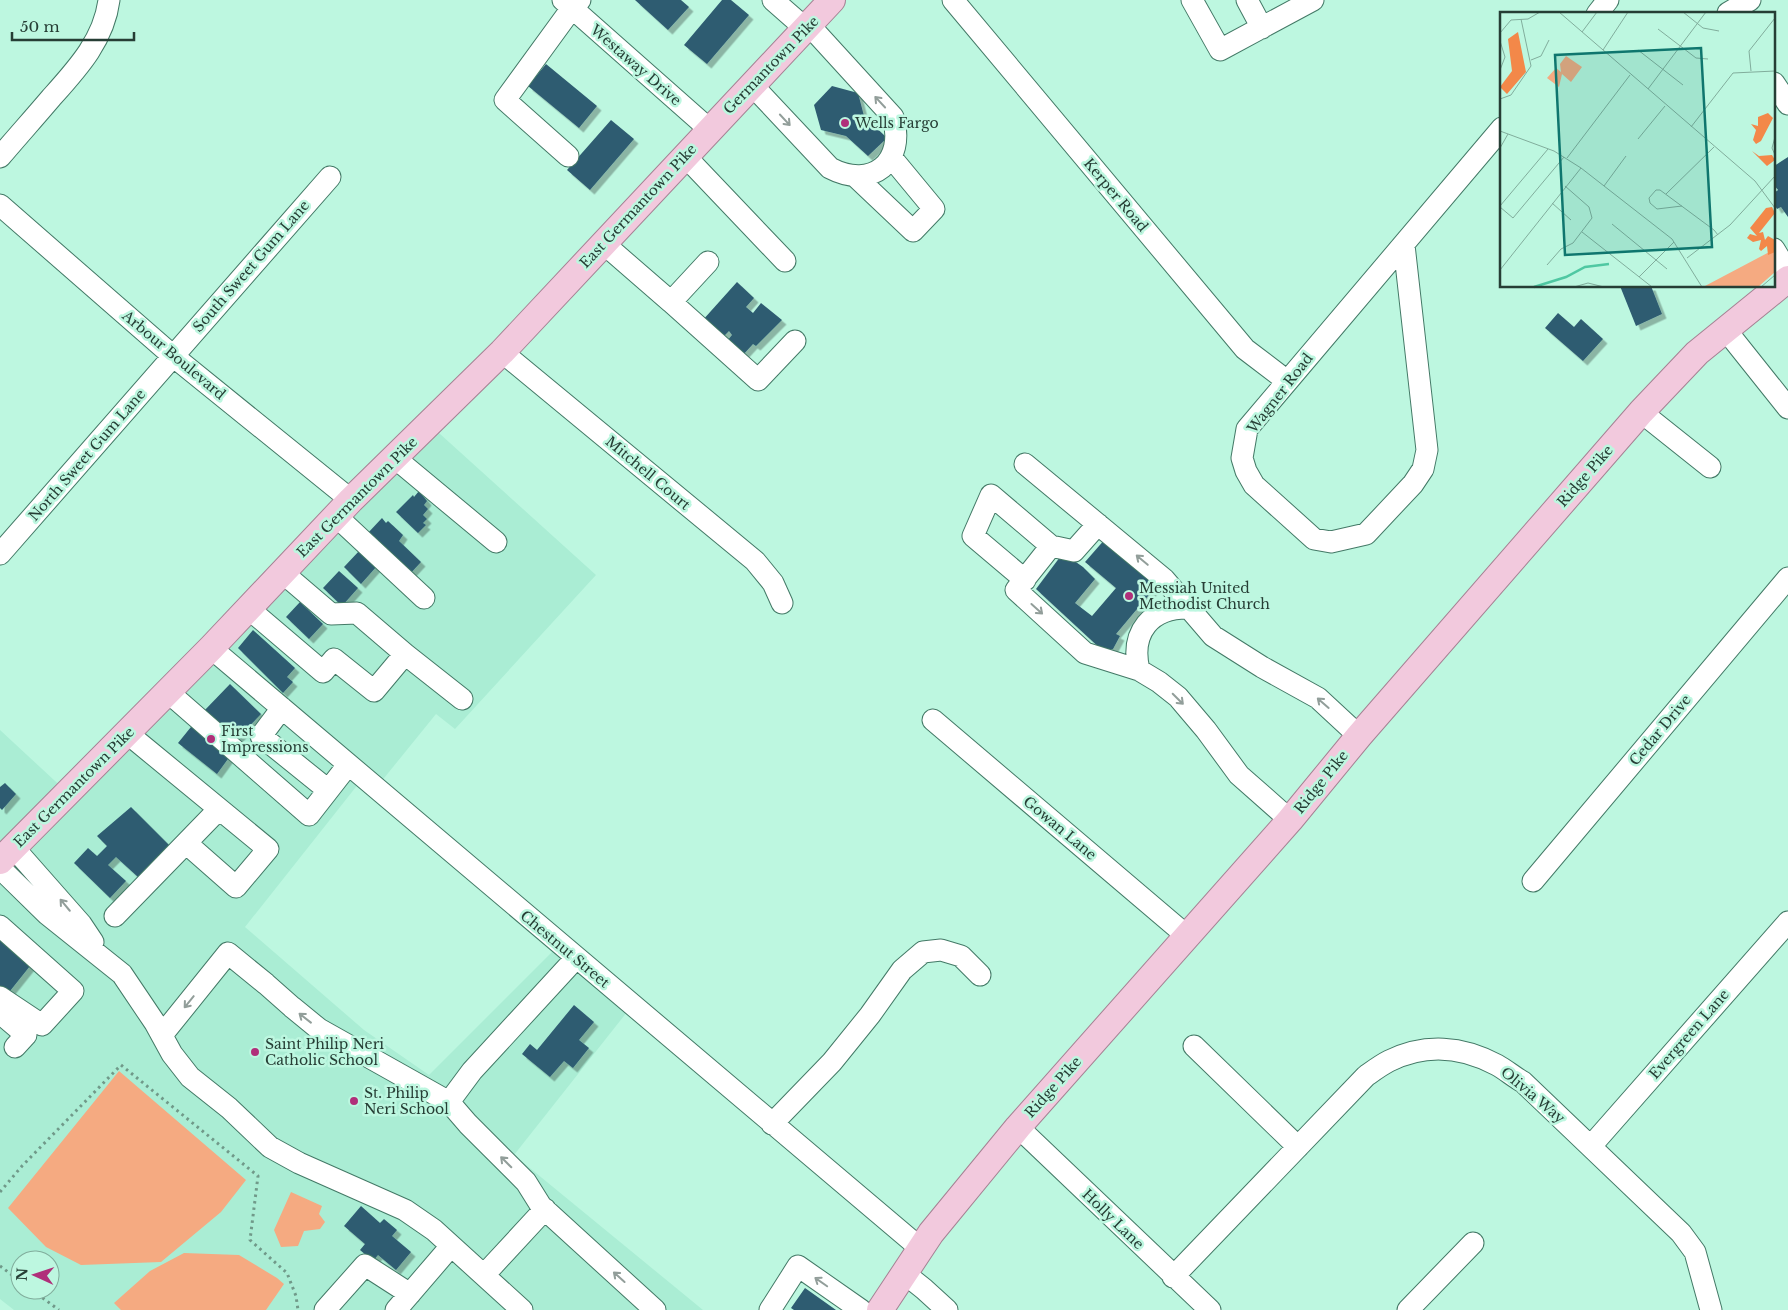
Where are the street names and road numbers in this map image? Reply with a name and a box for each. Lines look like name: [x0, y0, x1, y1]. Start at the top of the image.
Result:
street label: Germantown Pike: [720, 12, 822, 118]
street label: Westaway Drive: [586, 20, 685, 109]
street label: East Germantown Pike: [576, 140, 700, 272]
street label: Kerper Road: [1080, 155, 1152, 236]
street label: South Sweet Gum Lane: [189, 196, 313, 336]
street label: Arbour Boulevard: [118, 306, 230, 404]
street label: Wagner Road: [1243, 349, 1317, 437]
street label: North Sweet Gum Lane: [25, 385, 149, 525]
street label: Mitchell Court: [602, 432, 695, 514]
street label: East Germantown Pike: [293, 433, 421, 561]
street label: Ridge Pike: [1553, 441, 1617, 511]
street label: Cedar Drive: [1625, 691, 1695, 769]
street label: East Germantown Pike: [10, 723, 138, 851]
street label: Ridge Pike: [1290, 747, 1352, 817]
street label: Gowan Lane: [1020, 792, 1100, 864]
street label: Chestnut Street: [517, 906, 614, 992]
street label: Evergreen Lane: [1645, 985, 1733, 1083]
street label: Ridge Pike: [1021, 1053, 1085, 1121]
street label: Olivia Way: [1497, 1063, 1569, 1127]
street label: Holly Lane: [1078, 1185, 1148, 1253]

